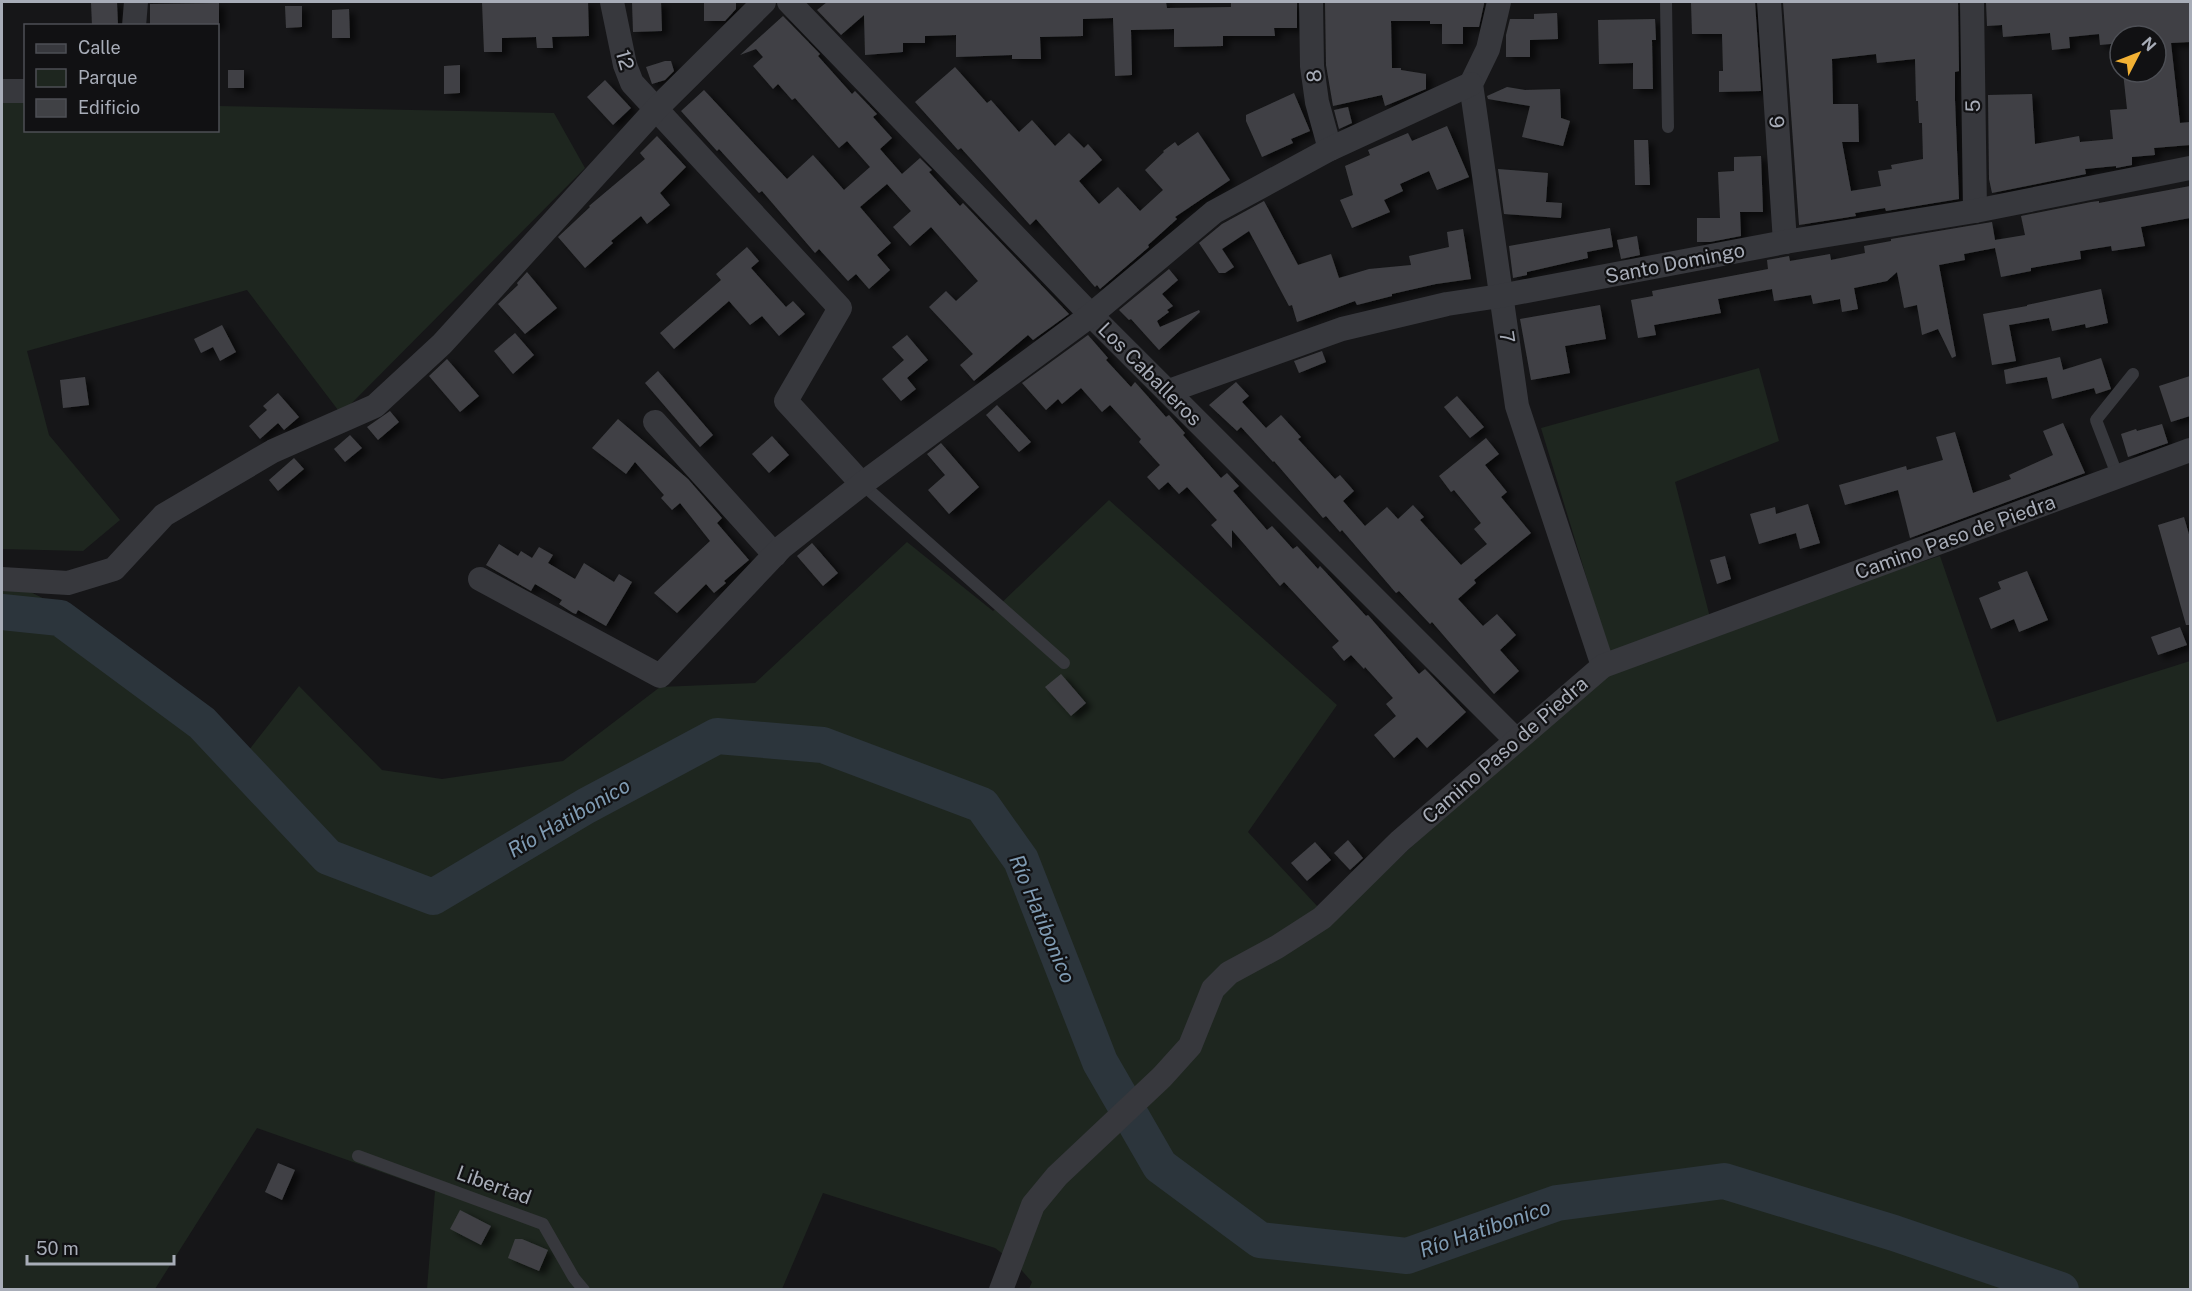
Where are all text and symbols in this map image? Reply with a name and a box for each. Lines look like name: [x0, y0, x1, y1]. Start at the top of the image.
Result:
legend: [24, 24, 219, 132]
north arrow: [2108, 24, 2168, 84]
text: N: [2138, 33, 2160, 55]
text: Calle: [78, 37, 121, 58]
street label: 12: [611, 47, 639, 73]
text: Parque: [78, 67, 138, 88]
street label: 8: [1301, 68, 1327, 84]
text: Edificio: [78, 97, 140, 118]
street label: 5: [1961, 99, 1985, 113]
street label: 6: [1765, 115, 1789, 129]
street label: Santo Domingo: [1603, 238, 1747, 288]
street label: Los Caballeros: [1093, 317, 1207, 431]
street label: 7: [1494, 329, 1520, 345]
street label: Camino Paso de Piedra: [1851, 490, 2059, 584]
street label: Camino Paso de Piedra: [1417, 672, 1593, 828]
water label: Río Hatibonico: [503, 772, 634, 863]
water label: Río Hatibonico: [1004, 851, 1081, 987]
street label: Libertad: [453, 1160, 535, 1210]
water label: Río Hatibonico: [1416, 1194, 1554, 1263]
scale bar: [27, 1228, 174, 1266]
text: 50 m: [36, 1238, 79, 1259]

